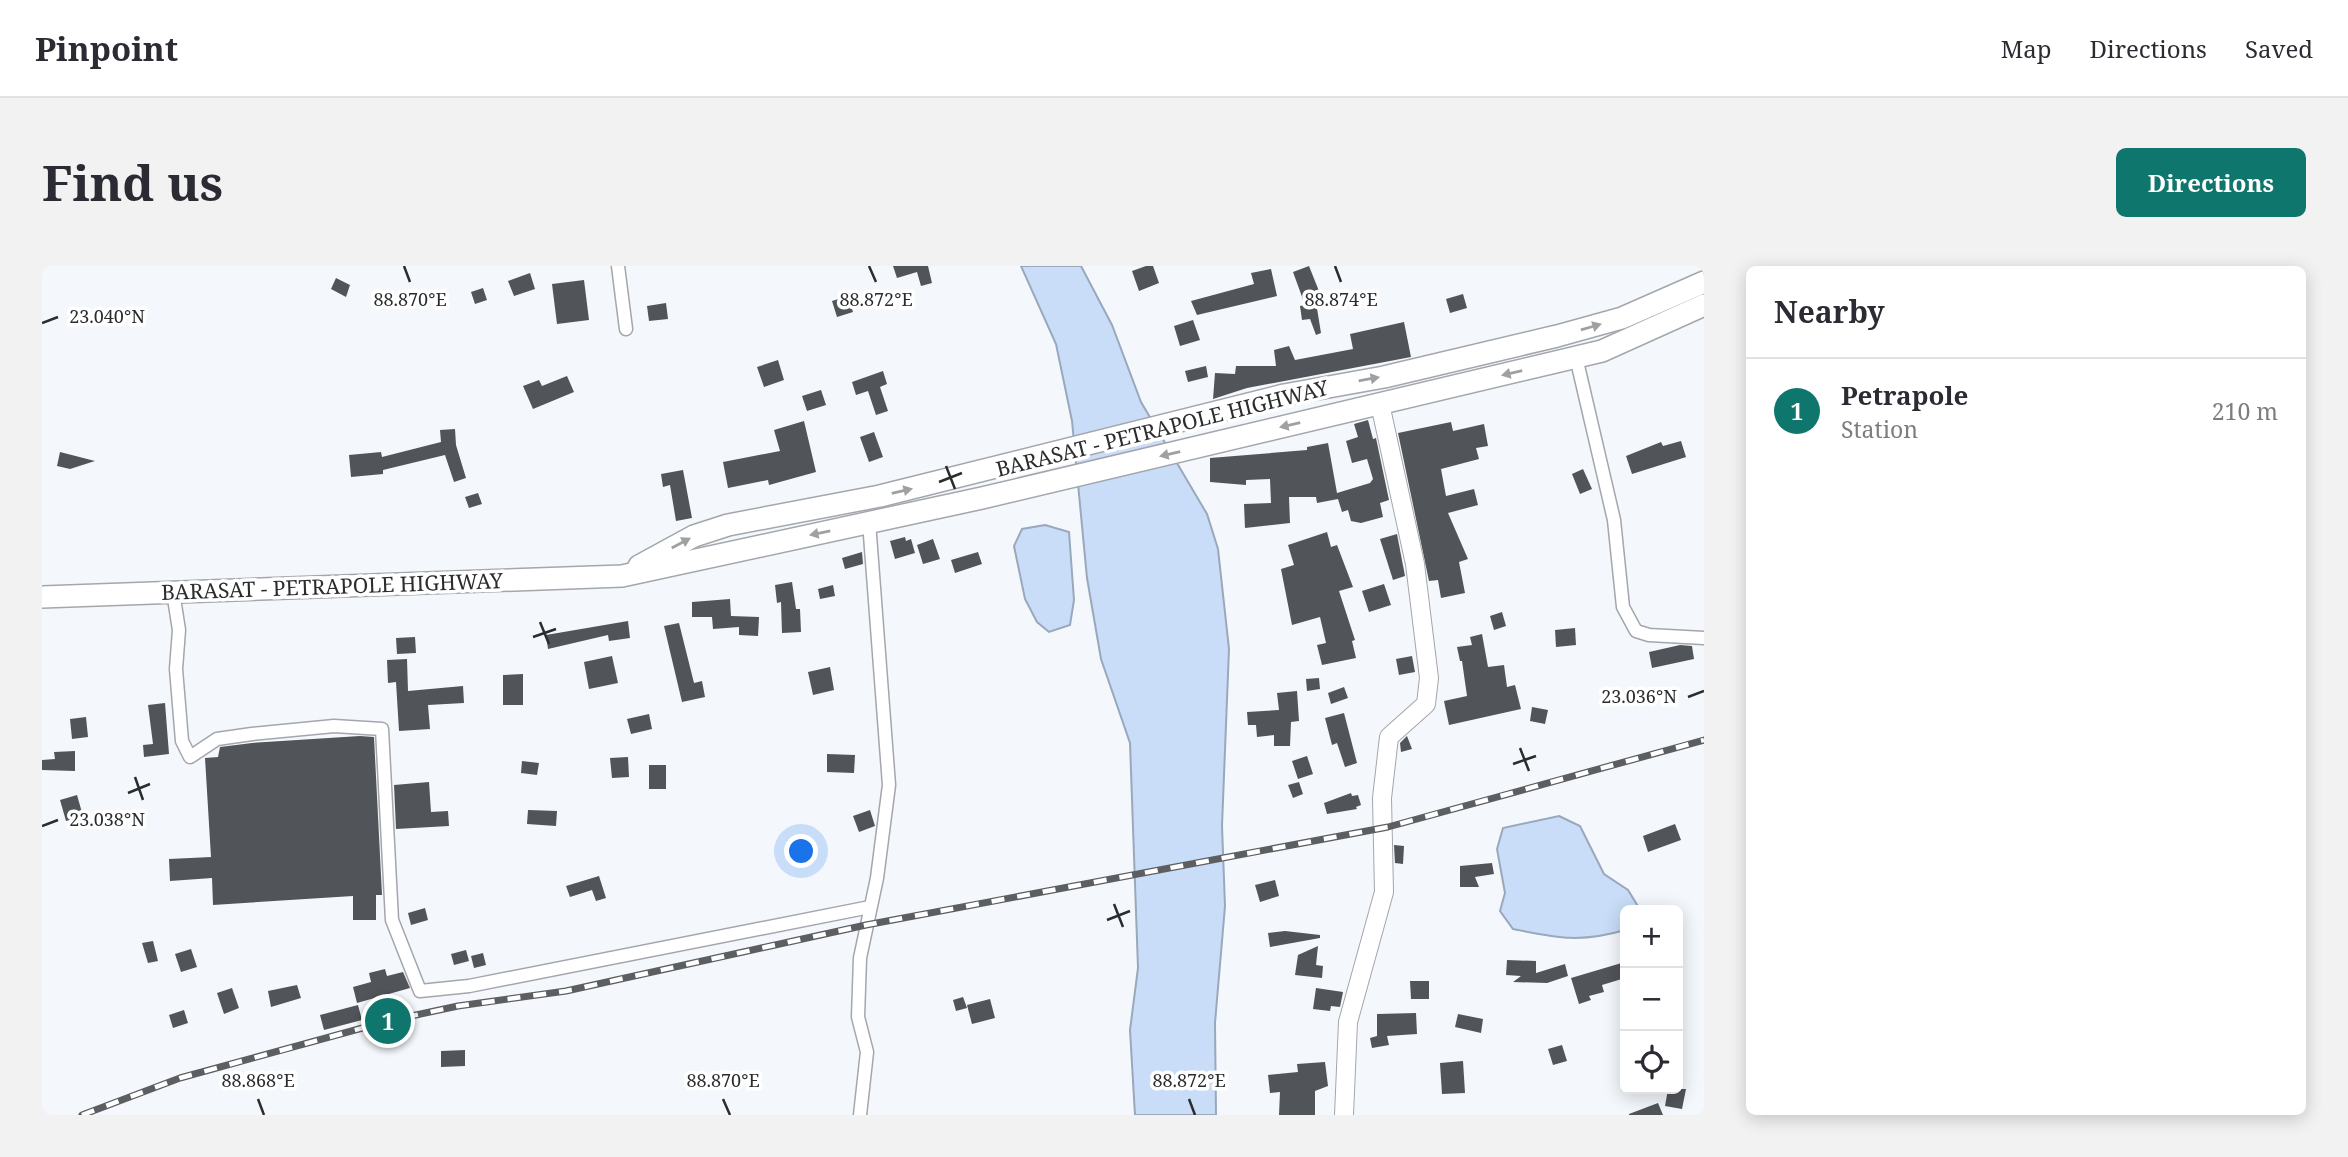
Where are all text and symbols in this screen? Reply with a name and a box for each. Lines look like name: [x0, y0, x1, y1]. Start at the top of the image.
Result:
text: Pinpoint: [35, 26, 178, 71]
text: Map: [2001, 32, 2052, 65]
text: Directions: [2090, 32, 2207, 65]
text: Saved: [2245, 32, 2313, 65]
button: Directions: [2116, 148, 2306, 217]
text: Find us: [42, 149, 223, 215]
text: 88.870°E: [373, 287, 447, 311]
text: 88.872°E: [839, 287, 913, 311]
text: 88.874°E: [1304, 287, 1378, 311]
text: Nearby: [1774, 291, 1885, 332]
text: 23.040°N: [69, 304, 145, 328]
one-way arrow: [1580, 321, 1602, 332]
one-way arrow: [1501, 367, 1523, 378]
street label: BARASAT - PETRAPOLE HIGHWAY: [993, 373, 1332, 483]
one-way arrow: [1358, 374, 1380, 385]
text: Petrapole: [1841, 377, 1968, 413]
text: 1: [1791, 395, 1804, 427]
text: 210 m: [2212, 395, 2278, 427]
text: Station: [1841, 413, 1918, 445]
one-way arrow: [1279, 420, 1301, 431]
one-way arrow: [1158, 449, 1180, 460]
one-way arrow: [891, 485, 913, 496]
one-way arrow: [809, 528, 831, 539]
one-way arrow: [671, 537, 691, 549]
street label: BARASAT - PETRAPOLE HIGHWAY: [161, 566, 504, 606]
text: 23.036°N: [1601, 684, 1677, 708]
text: 23.038°N: [69, 807, 145, 831]
your location: [784, 834, 818, 868]
map controls: [1620, 905, 1683, 1094]
button: +: [1620, 905, 1683, 968]
button: −: [1620, 968, 1683, 1031]
pin: 1: [365, 995, 411, 1047]
button: locate: [1620, 1031, 1683, 1094]
text: 88.868°E: [221, 1068, 295, 1092]
text: 88.870°E: [686, 1068, 760, 1092]
text: 88.872°E: [1152, 1068, 1226, 1092]

